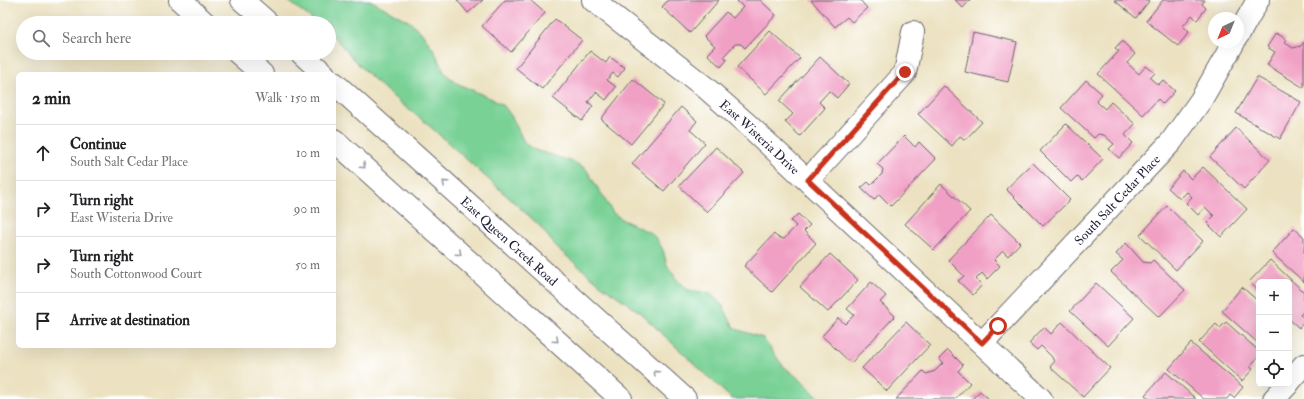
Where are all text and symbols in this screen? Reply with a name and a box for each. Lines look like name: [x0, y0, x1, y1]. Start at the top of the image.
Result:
north arrow: [1208, 12, 1244, 48]
search box: [16, 16, 336, 60]
icon: search: [30, 27, 52, 49]
text: Search here: [62, 29, 131, 48]
route end: [896, 63, 914, 81]
text: 2 min: [32, 88, 71, 109]
text: Walk · 150 m: [255, 90, 320, 106]
street label: East Wisteria Drive: [716, 97, 803, 179]
text: Continue: [70, 135, 126, 154]
icon: ahead: [32, 142, 54, 164]
text: 10 m: [296, 145, 320, 161]
street label: South Salt Cedar Place: [1071, 151, 1164, 249]
text: South Salt Cedar Place: [70, 154, 188, 170]
one-way arrow: [358, 161, 366, 168]
one-way arrow: [442, 180, 450, 188]
text: Turn right: [70, 191, 133, 210]
street label: East Queen Creek Road: [457, 194, 561, 290]
icon: right: [32, 198, 54, 220]
text: 90 m: [294, 201, 320, 217]
text: East Wisteria Drive: [70, 210, 173, 226]
text: Turn right: [70, 247, 133, 266]
one-way arrow: [455, 248, 462, 255]
icon: right: [32, 254, 54, 276]
text: 50 m: [295, 257, 320, 273]
text: South Cottonwood Court: [70, 266, 202, 282]
map controls: [1256, 279, 1292, 387]
button: +: [1256, 279, 1292, 315]
icon: arrive: [32, 310, 54, 332]
text: Arrive at destination: [70, 311, 190, 330]
button: −: [1256, 315, 1292, 351]
route start: [989, 317, 1007, 335]
one-way arrow: [551, 335, 559, 343]
button: locate: [1256, 351, 1292, 387]
one-way arrow: [653, 370, 661, 378]

